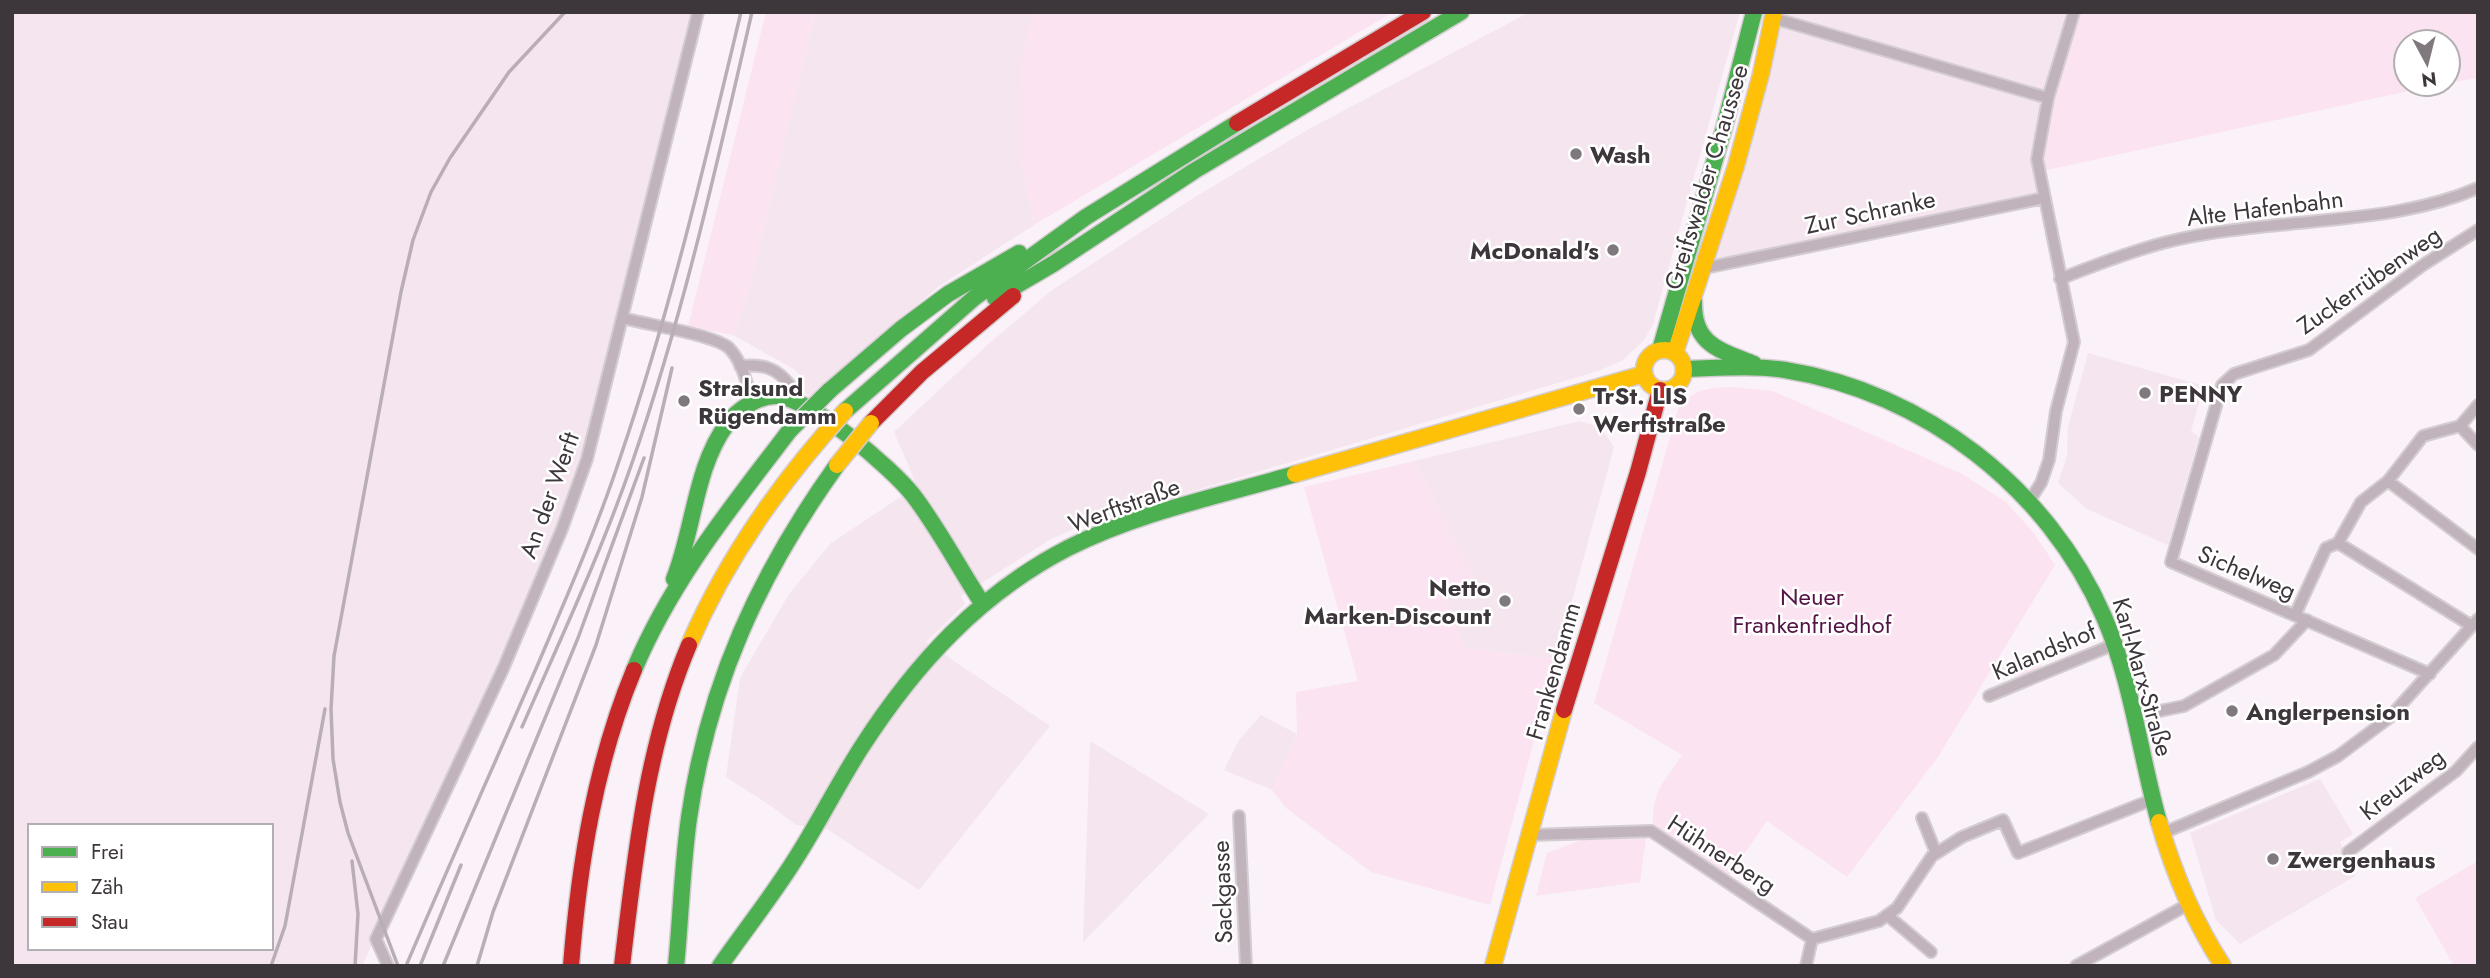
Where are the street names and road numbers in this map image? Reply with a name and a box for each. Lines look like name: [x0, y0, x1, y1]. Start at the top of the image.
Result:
street label: Greifswalder Chaussee: [1655, 60, 1757, 294]
street label: Zur Schranke: [1802, 181, 1938, 243]
street label: Alte Hafenbahn: [2185, 181, 2345, 235]
street label: Zuckerrübenweg: [2290, 217, 2448, 343]
street label: An der Werft: [510, 427, 588, 563]
street label: Werftstraße: [1063, 469, 1185, 541]
street label: Sichelweg: [2193, 536, 2301, 608]
street label: Karl-Marx-Straße: [2104, 594, 2182, 760]
street label: Frankendamm: [1517, 598, 1589, 744]
street label: Kalandshof: [1986, 613, 2103, 689]
street label: Kreuzweg: [2352, 739, 2452, 829]
street label: Hühnerberg: [1661, 806, 1783, 902]
street label: Sackgasse: [1203, 840, 1241, 944]

